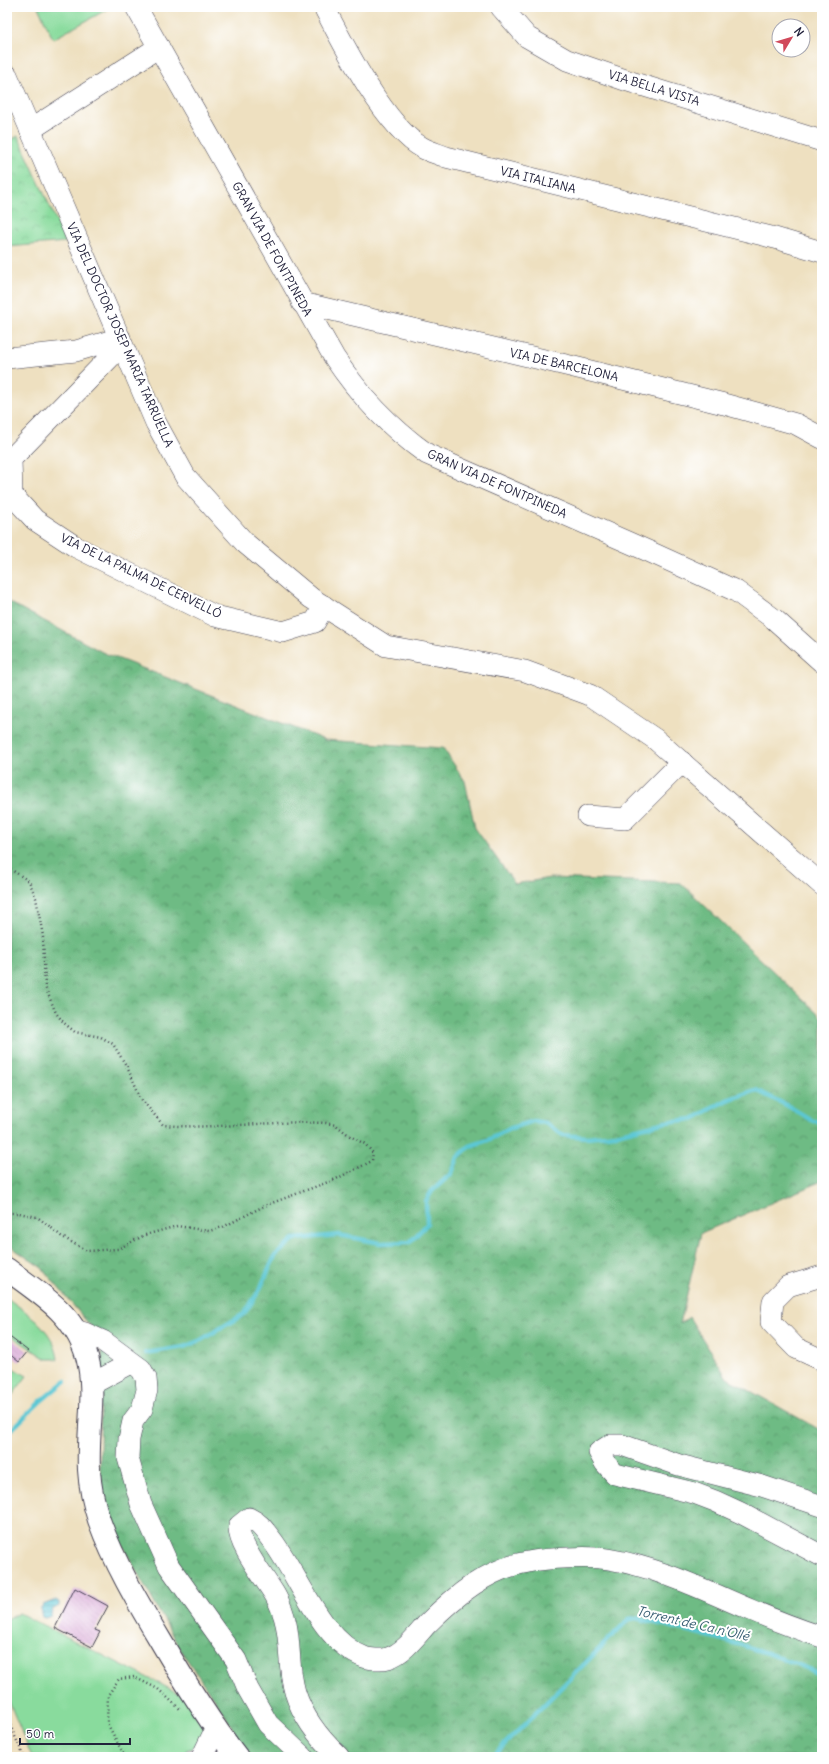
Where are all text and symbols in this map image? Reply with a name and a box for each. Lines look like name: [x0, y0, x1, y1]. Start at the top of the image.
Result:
north arrow: [771, 18, 811, 58]
text: N: [791, 25, 807, 39]
street label: VIA BELLA VISTA: [607, 67, 702, 109]
street label: VIA ITALIANA: [499, 163, 578, 196]
street label: GRAN VIA DE FONTPINEDA: [229, 179, 316, 319]
street label: VIA DEL DOCTOR JOSEP MARIA TARRUELLA: [64, 220, 177, 450]
street label: VIA DE BARCELONA: [508, 345, 620, 384]
street label: GRAN VIA DE FONTPINEDA: [425, 446, 570, 521]
street label: VIA DE LA PALMA DE CERVELLÓ: [58, 530, 224, 621]
water label: Torrent de Ca n'Ollé: [635, 1602, 752, 1645]
scale bar: [20, 1720, 130, 1746]
text: 50 m: [26, 1726, 55, 1741]

